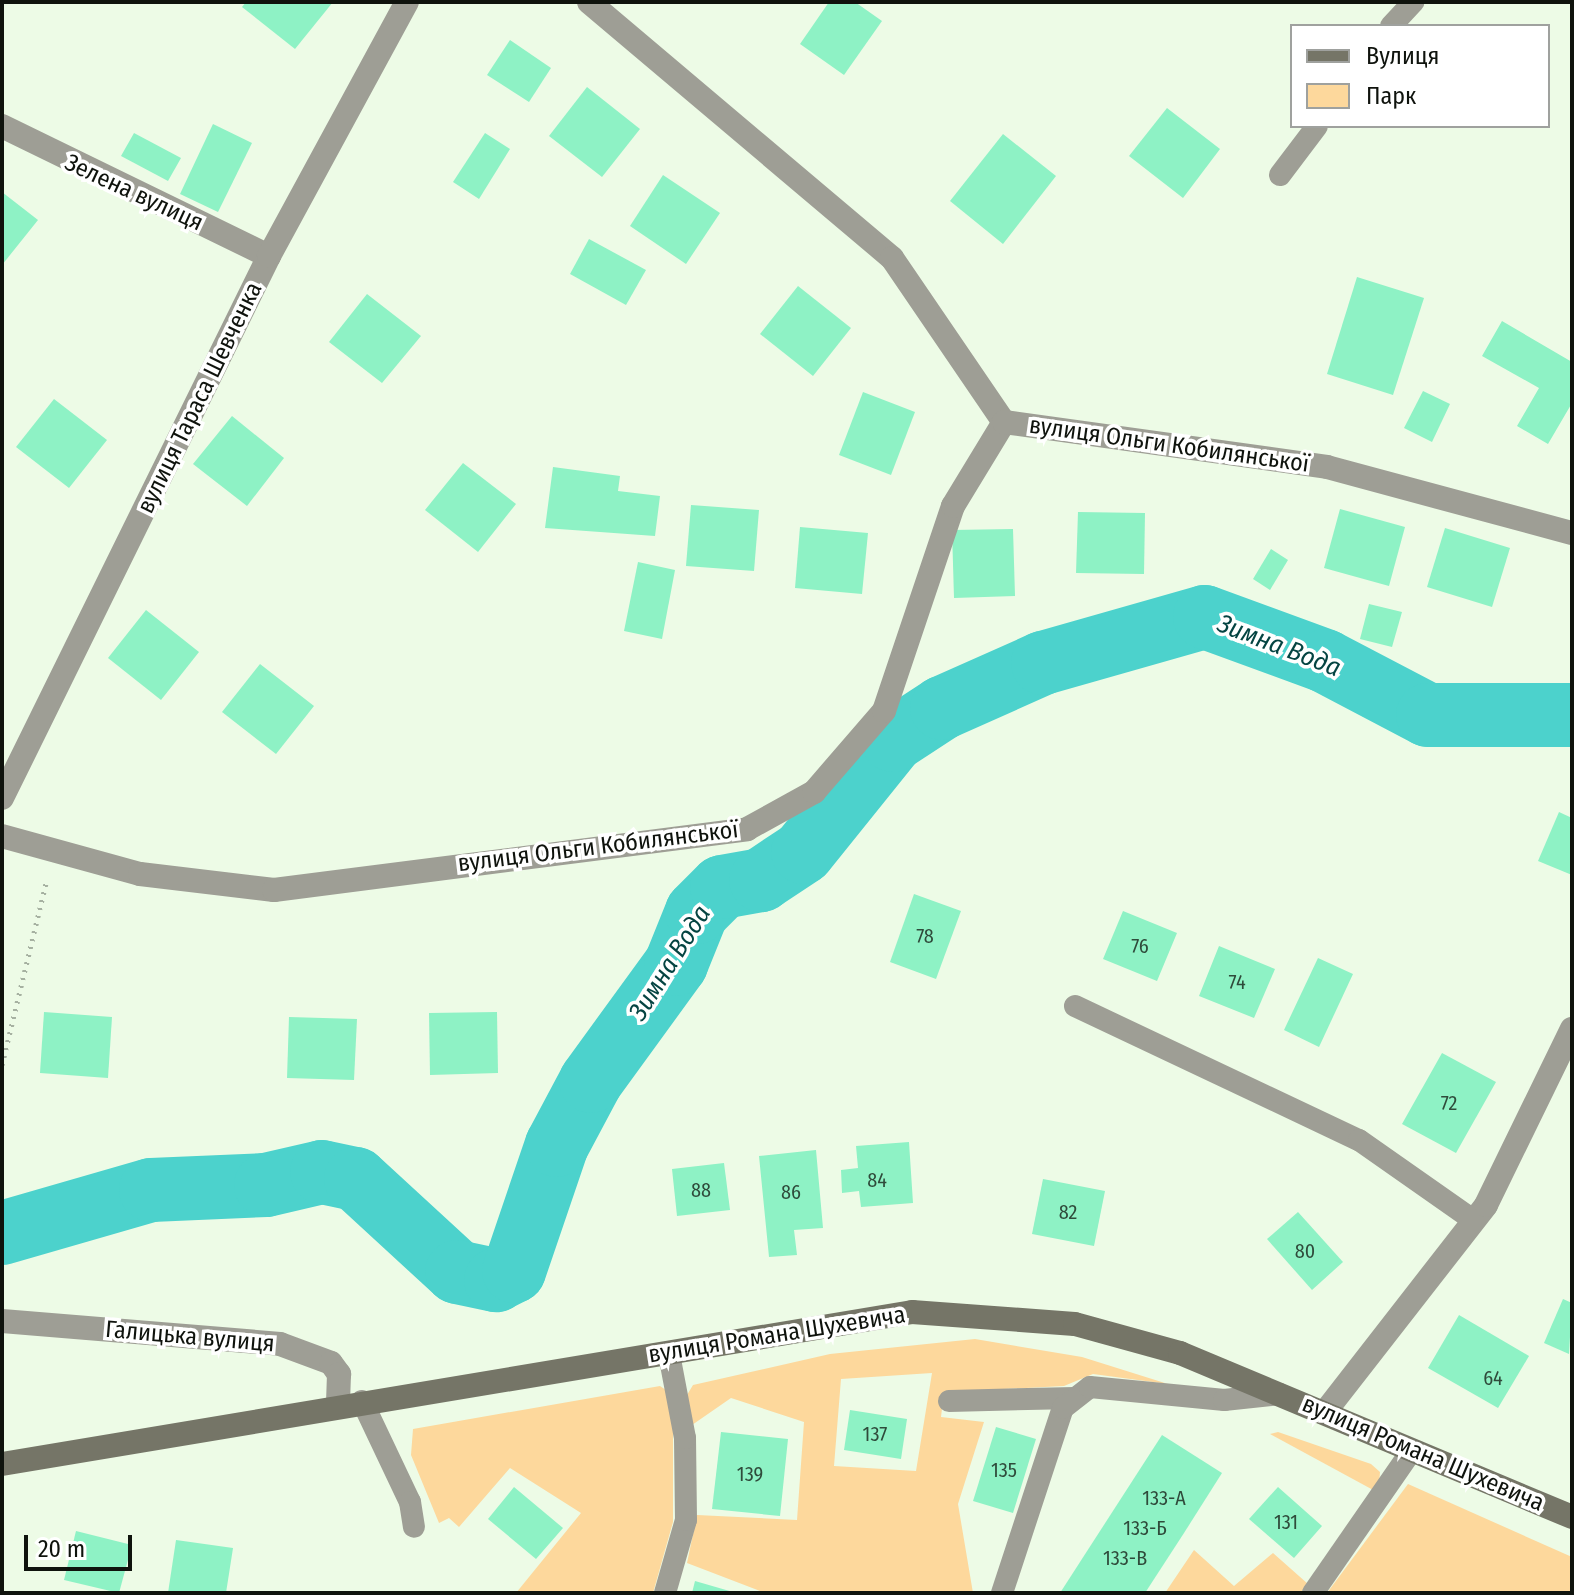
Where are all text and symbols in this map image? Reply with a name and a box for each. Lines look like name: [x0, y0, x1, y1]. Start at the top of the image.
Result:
legend: [1290, 24, 1550, 128]
text: Вулиця: [1366, 42, 1439, 70]
text: Парк: [1366, 82, 1416, 110]
street label: Зелена вулиця: [60, 148, 208, 238]
street label: вулиця Тараса Шевченка: [131, 278, 269, 518]
street label: вулиця Ольги Кобилянської: [1027, 411, 1311, 479]
water label: Зимна Вода: [1213, 608, 1345, 684]
street label: вулиця Ольги Кобилянської: [456, 816, 740, 878]
water label: Зимна Вода: [622, 900, 718, 1026]
house number: 78: [916, 924, 934, 948]
house number: 76: [1131, 934, 1149, 958]
house number: 74: [1228, 970, 1246, 994]
house number: 72: [1441, 1091, 1457, 1115]
house number: 84: [867, 1168, 887, 1192]
house number: 88: [691, 1178, 711, 1202]
house number: 86: [781, 1180, 801, 1204]
house number: 82: [1059, 1200, 1077, 1224]
house number: 80: [1295, 1239, 1315, 1263]
street label: вулиця Романа Шухевича: [646, 1300, 908, 1370]
street label: Галицька вулиця: [104, 1315, 276, 1359]
house number: 64: [1483, 1366, 1503, 1390]
street label: вулиця Романа Шухевича: [1298, 1390, 1548, 1518]
house number: 137: [863, 1422, 887, 1446]
house number: 135: [991, 1458, 1017, 1482]
house number: 139: [737, 1462, 763, 1486]
house number: 133-А: [1142, 1486, 1186, 1510]
house number: 131: [1274, 1510, 1298, 1534]
house number: 133-Б: [1123, 1516, 1167, 1540]
scale bar: [28, 1519, 136, 1569]
text: 20 m: [38, 1535, 85, 1563]
house number: 133-В: [1103, 1546, 1147, 1570]

